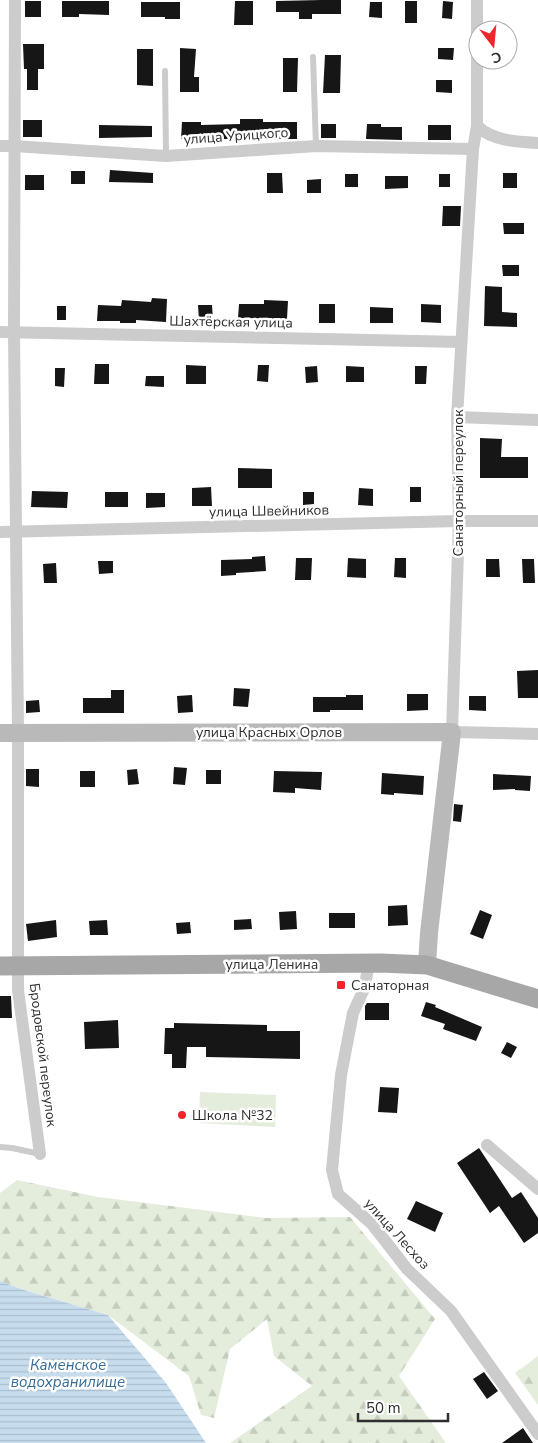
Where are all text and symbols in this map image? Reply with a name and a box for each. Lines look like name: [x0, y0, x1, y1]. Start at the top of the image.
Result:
north arrow: [468, 20, 518, 70]
text: С: [489, 47, 504, 68]
street label: улица Урицкого: [183, 123, 289, 149]
street label: Шахтёрская улица: [169, 311, 293, 333]
street label: Санаторный переулок: [449, 409, 468, 557]
street label: улица Швейников: [209, 500, 330, 522]
street label: улица Красных Орлов: [196, 723, 342, 742]
street label: улица Ленина: [226, 955, 318, 974]
place label: Санаторная: [351, 976, 429, 995]
marker: Санаторная: [335, 979, 347, 991]
street label: Бродовской переулок: [25, 982, 61, 1129]
place label: Школа №32: [192, 1106, 273, 1125]
marker: Школа №32: [176, 1109, 188, 1121]
street label: улица Лесхоз: [360, 1194, 434, 1274]
water label: Каменское водохранилище: [11, 1355, 125, 1392]
scale bar: [358, 1390, 448, 1422]
text: 50 m: [366, 1398, 401, 1418]

